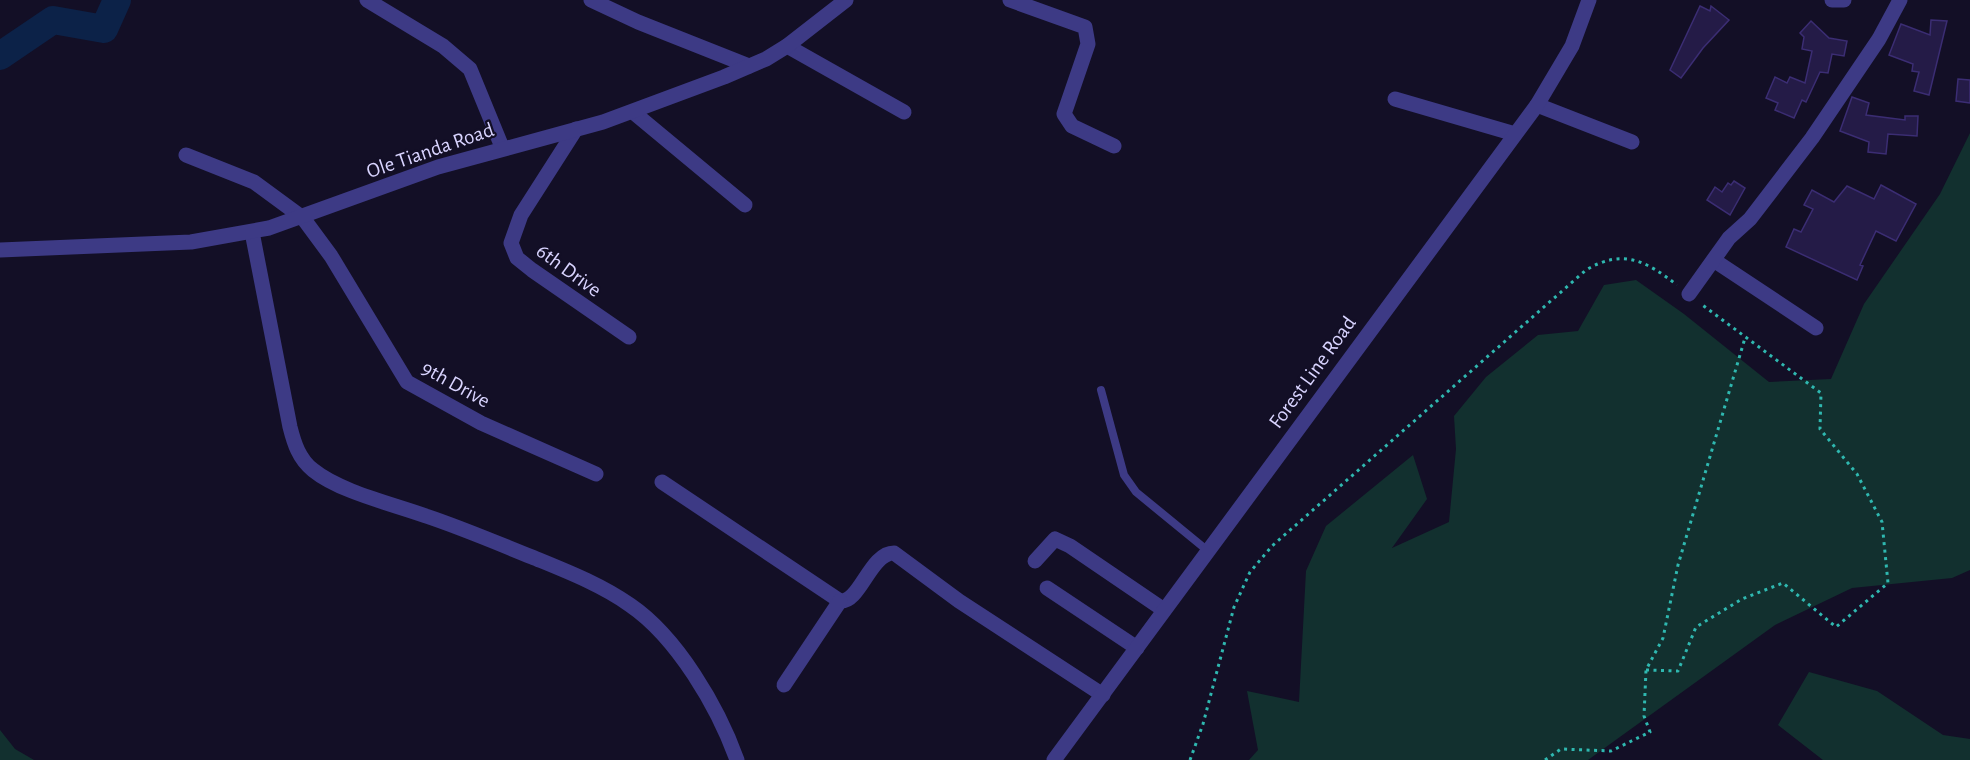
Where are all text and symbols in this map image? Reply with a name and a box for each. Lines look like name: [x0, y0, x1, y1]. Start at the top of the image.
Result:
street label: Ole Tianda Road: [364, 119, 497, 182]
street label: 6th Drive: [532, 240, 605, 301]
street label: Forest Line Road: [1265, 312, 1360, 432]
street label: 9th Drive: [418, 357, 493, 412]

